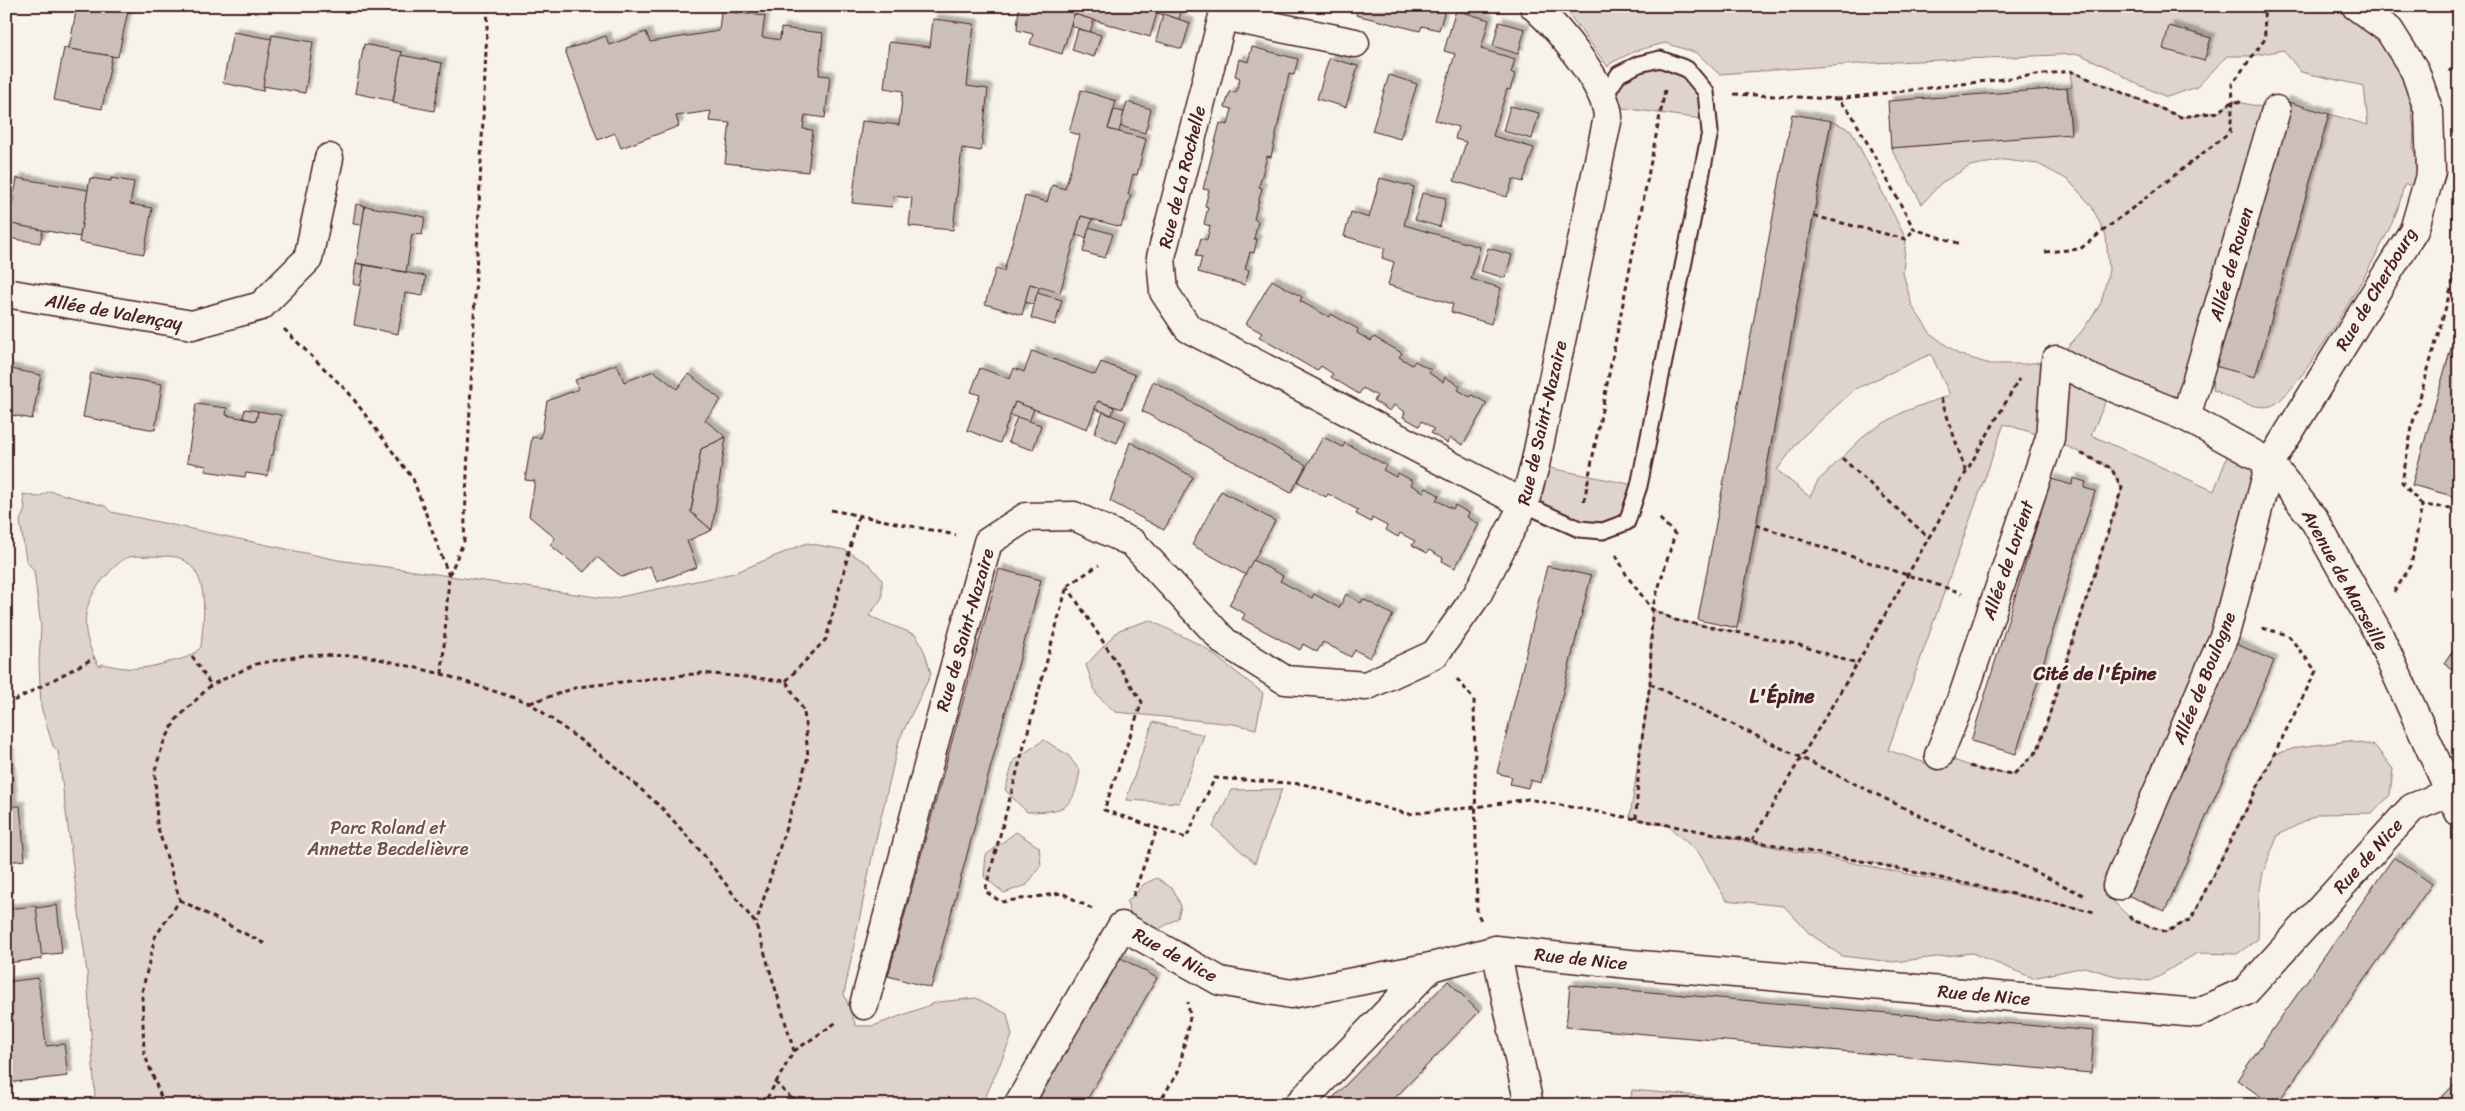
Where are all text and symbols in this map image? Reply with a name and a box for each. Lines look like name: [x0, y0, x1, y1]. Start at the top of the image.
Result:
street label: Rue de La Rochelle: [1149, 102, 1215, 252]
street label: Allée de Rouen: [2199, 203, 2263, 326]
street label: Rue de Cherbourg: [2326, 221, 2426, 357]
street label: Allée de Valençay: [42, 284, 186, 340]
street label: Rue de Saint-Nazaire: [1507, 337, 1577, 509]
street label: Allée de Lorient: [1972, 495, 2044, 625]
street label: Avenue de Marseille: [2292, 502, 2397, 657]
street label: Rue de Saint-Nazaire: [926, 544, 1004, 715]
street label: Allée de Boulogne: [2162, 607, 2245, 750]
district label: Cité de l'Épine: [2032, 657, 2157, 690]
district label: L'Épine: [1750, 679, 1815, 714]
street label: Rue de Nice: [2325, 811, 2411, 901]
park label: Parc Roland et Annette Becdelièvre: [307, 812, 469, 865]
street label: Rue de Nice: [1127, 918, 1223, 992]
street label: Rue de Nice: [1533, 938, 1629, 980]
street label: Rue de Nice: [1936, 975, 2032, 1015]

